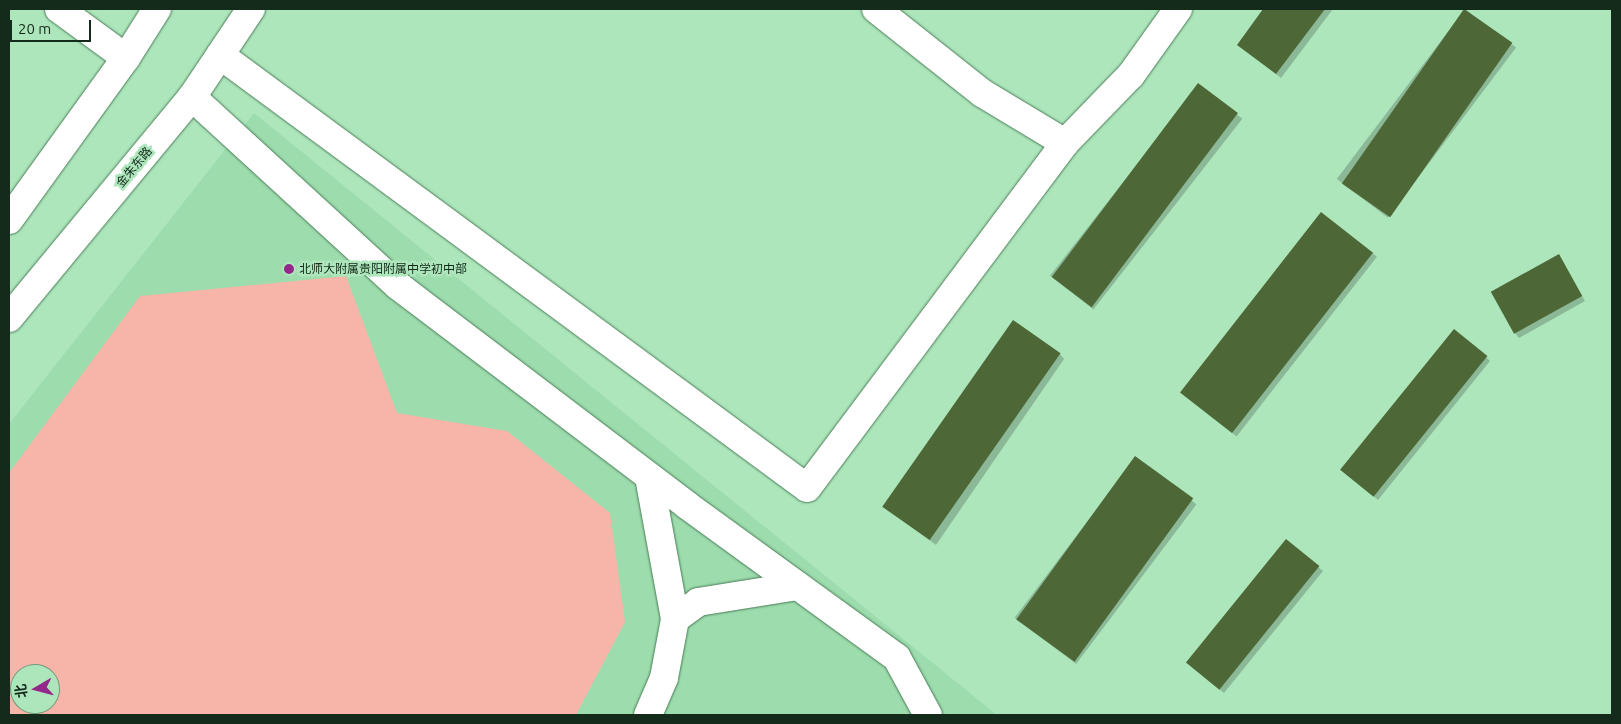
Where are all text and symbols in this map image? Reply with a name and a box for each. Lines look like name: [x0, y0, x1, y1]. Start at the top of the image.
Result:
scale bar: [12, 10, 94, 42]
text: 20 m: [18, 20, 51, 37]
street label: 金朱东路: [113, 144, 155, 190]
place label: 北师大附属贵阳附属中学初中部: [299, 262, 467, 276]
marker: 北师大附属贵阳附属中学初中部: [283, 263, 295, 275]
north arrow: [10, 664, 60, 714]
text: 北: [12, 683, 30, 699]

